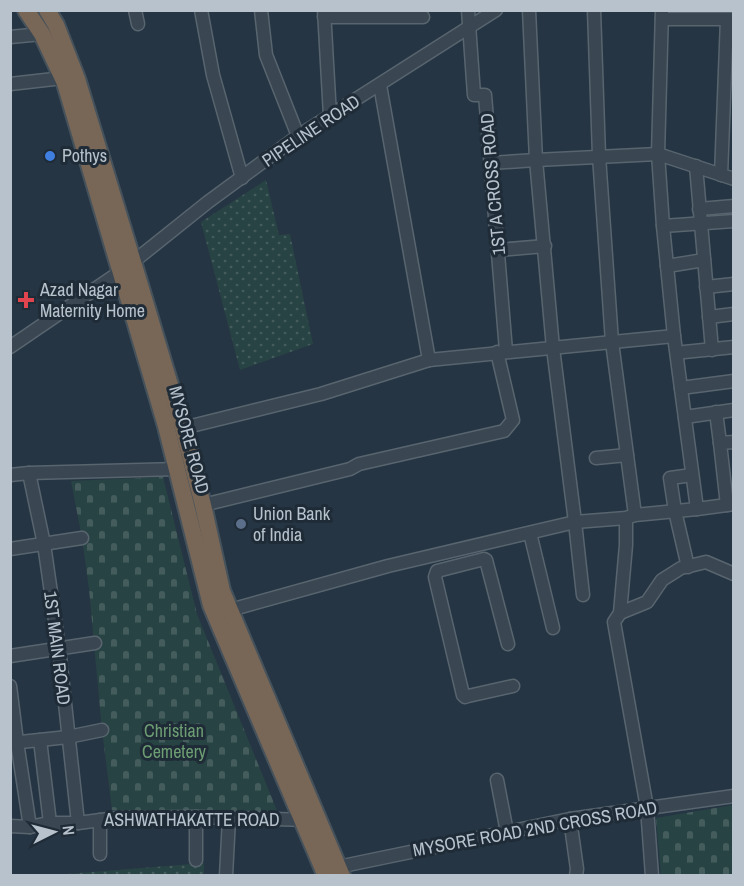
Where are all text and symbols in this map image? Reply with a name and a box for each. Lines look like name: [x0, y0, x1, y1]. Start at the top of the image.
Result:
street label: PIPELINE ROAD: [257, 89, 365, 173]
street label: 1ST A CROSS ROAD: [474, 112, 511, 256]
place label: Pothys: [62, 143, 107, 168]
marker: Pothys: [43, 149, 57, 163]
place label: Azad Nagar Maternity Home: [39, 277, 145, 323]
marker: Azad Nagar Maternity Home: [17, 291, 35, 309]
street label: MYSORE ROAD: [163, 383, 216, 497]
place label: Union Bank of India: [253, 501, 331, 547]
marker: Union Bank of India: [234, 517, 248, 531]
street label: 1ST MAIN ROAD: [38, 590, 77, 706]
park label: Christian Cemetery: [142, 718, 207, 764]
street label: MYSORE ROAD 2ND CROSS ROAD: [411, 795, 659, 862]
north arrow: [24, 802, 84, 862]
street label: ASHWATHAKATTE ROAD: [103, 807, 280, 832]
text: N: [57, 825, 80, 836]

